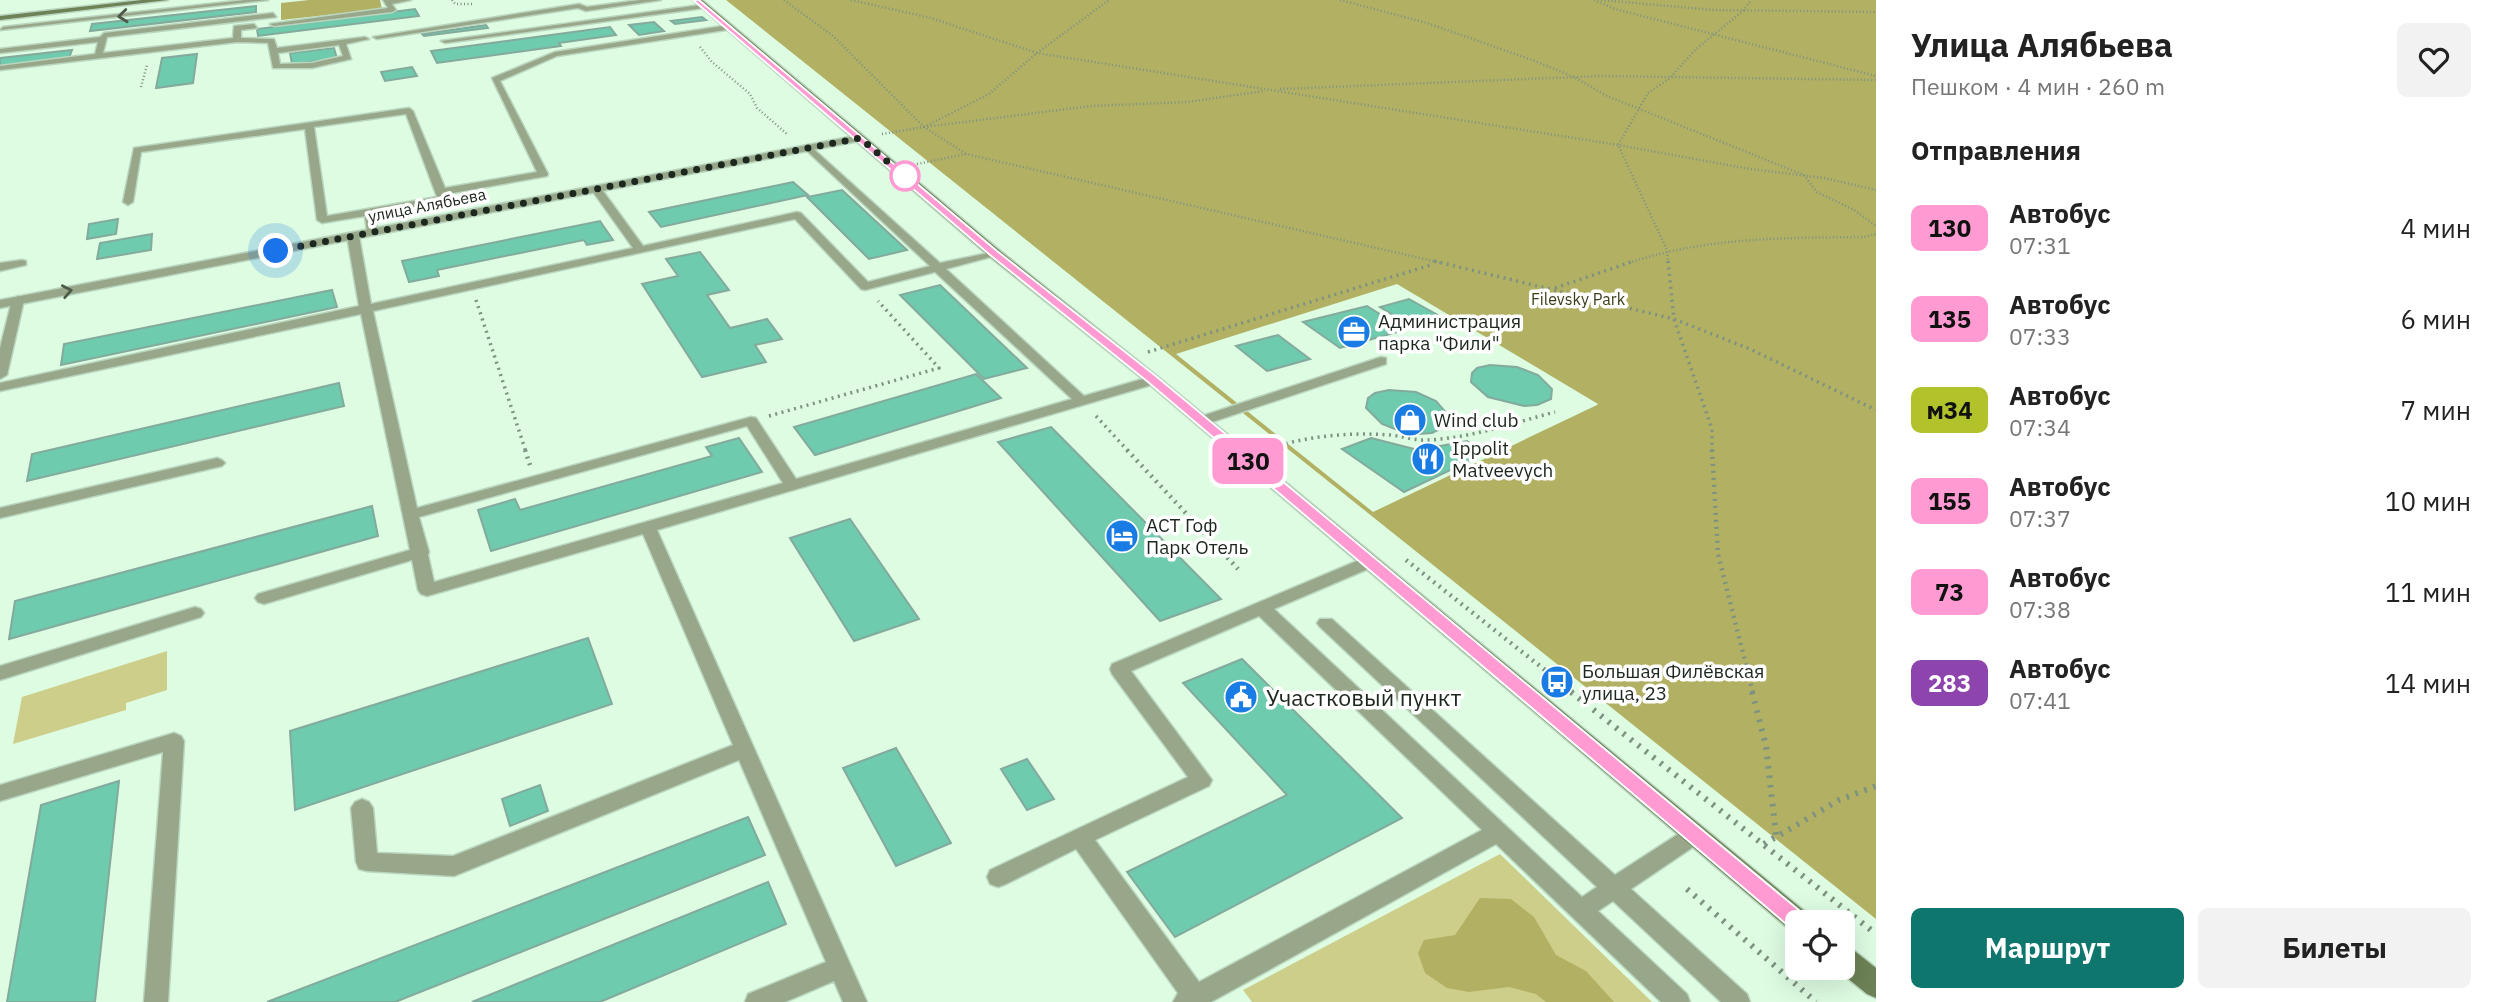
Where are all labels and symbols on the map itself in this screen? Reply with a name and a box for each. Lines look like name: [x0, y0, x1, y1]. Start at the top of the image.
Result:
one-way arrow: [117, 8, 129, 23]
unlabelled marker: [890, 161, 920, 191]
street label: улица Алябьева: [366, 184, 488, 226]
your location: [258, 233, 293, 268]
one-way arrow: [61, 284, 73, 299]
park label: Filevsky Park: [1531, 289, 1626, 309]
place label: Администрация парка "Фили": [1378, 309, 1521, 355]
office icon: Администрация парка "Фили": [1335, 313, 1373, 351]
shop icon: Wind club: [1391, 401, 1429, 439]
place label: Wind club: [1434, 408, 1519, 432]
place label: Ippolit Matveevych: [1452, 436, 1553, 482]
line badge: 130: [1208, 438, 1288, 484]
restaurant icon: Ippolit Matveevych: [1409, 440, 1447, 478]
place label: АСТ Гоф Парк Отель: [1146, 513, 1249, 559]
hotel icon: АСТ Гоф Парк Отель: [1103, 517, 1141, 555]
place label: Большая Филёвская улица, 23: [1582, 659, 1764, 705]
bus stop icon: Большая Филёвская улица, 23: [1538, 663, 1576, 701]
public building icon: Участковый пункт: [1222, 678, 1260, 716]
place label: Участковый пункт: [1266, 682, 1461, 712]

